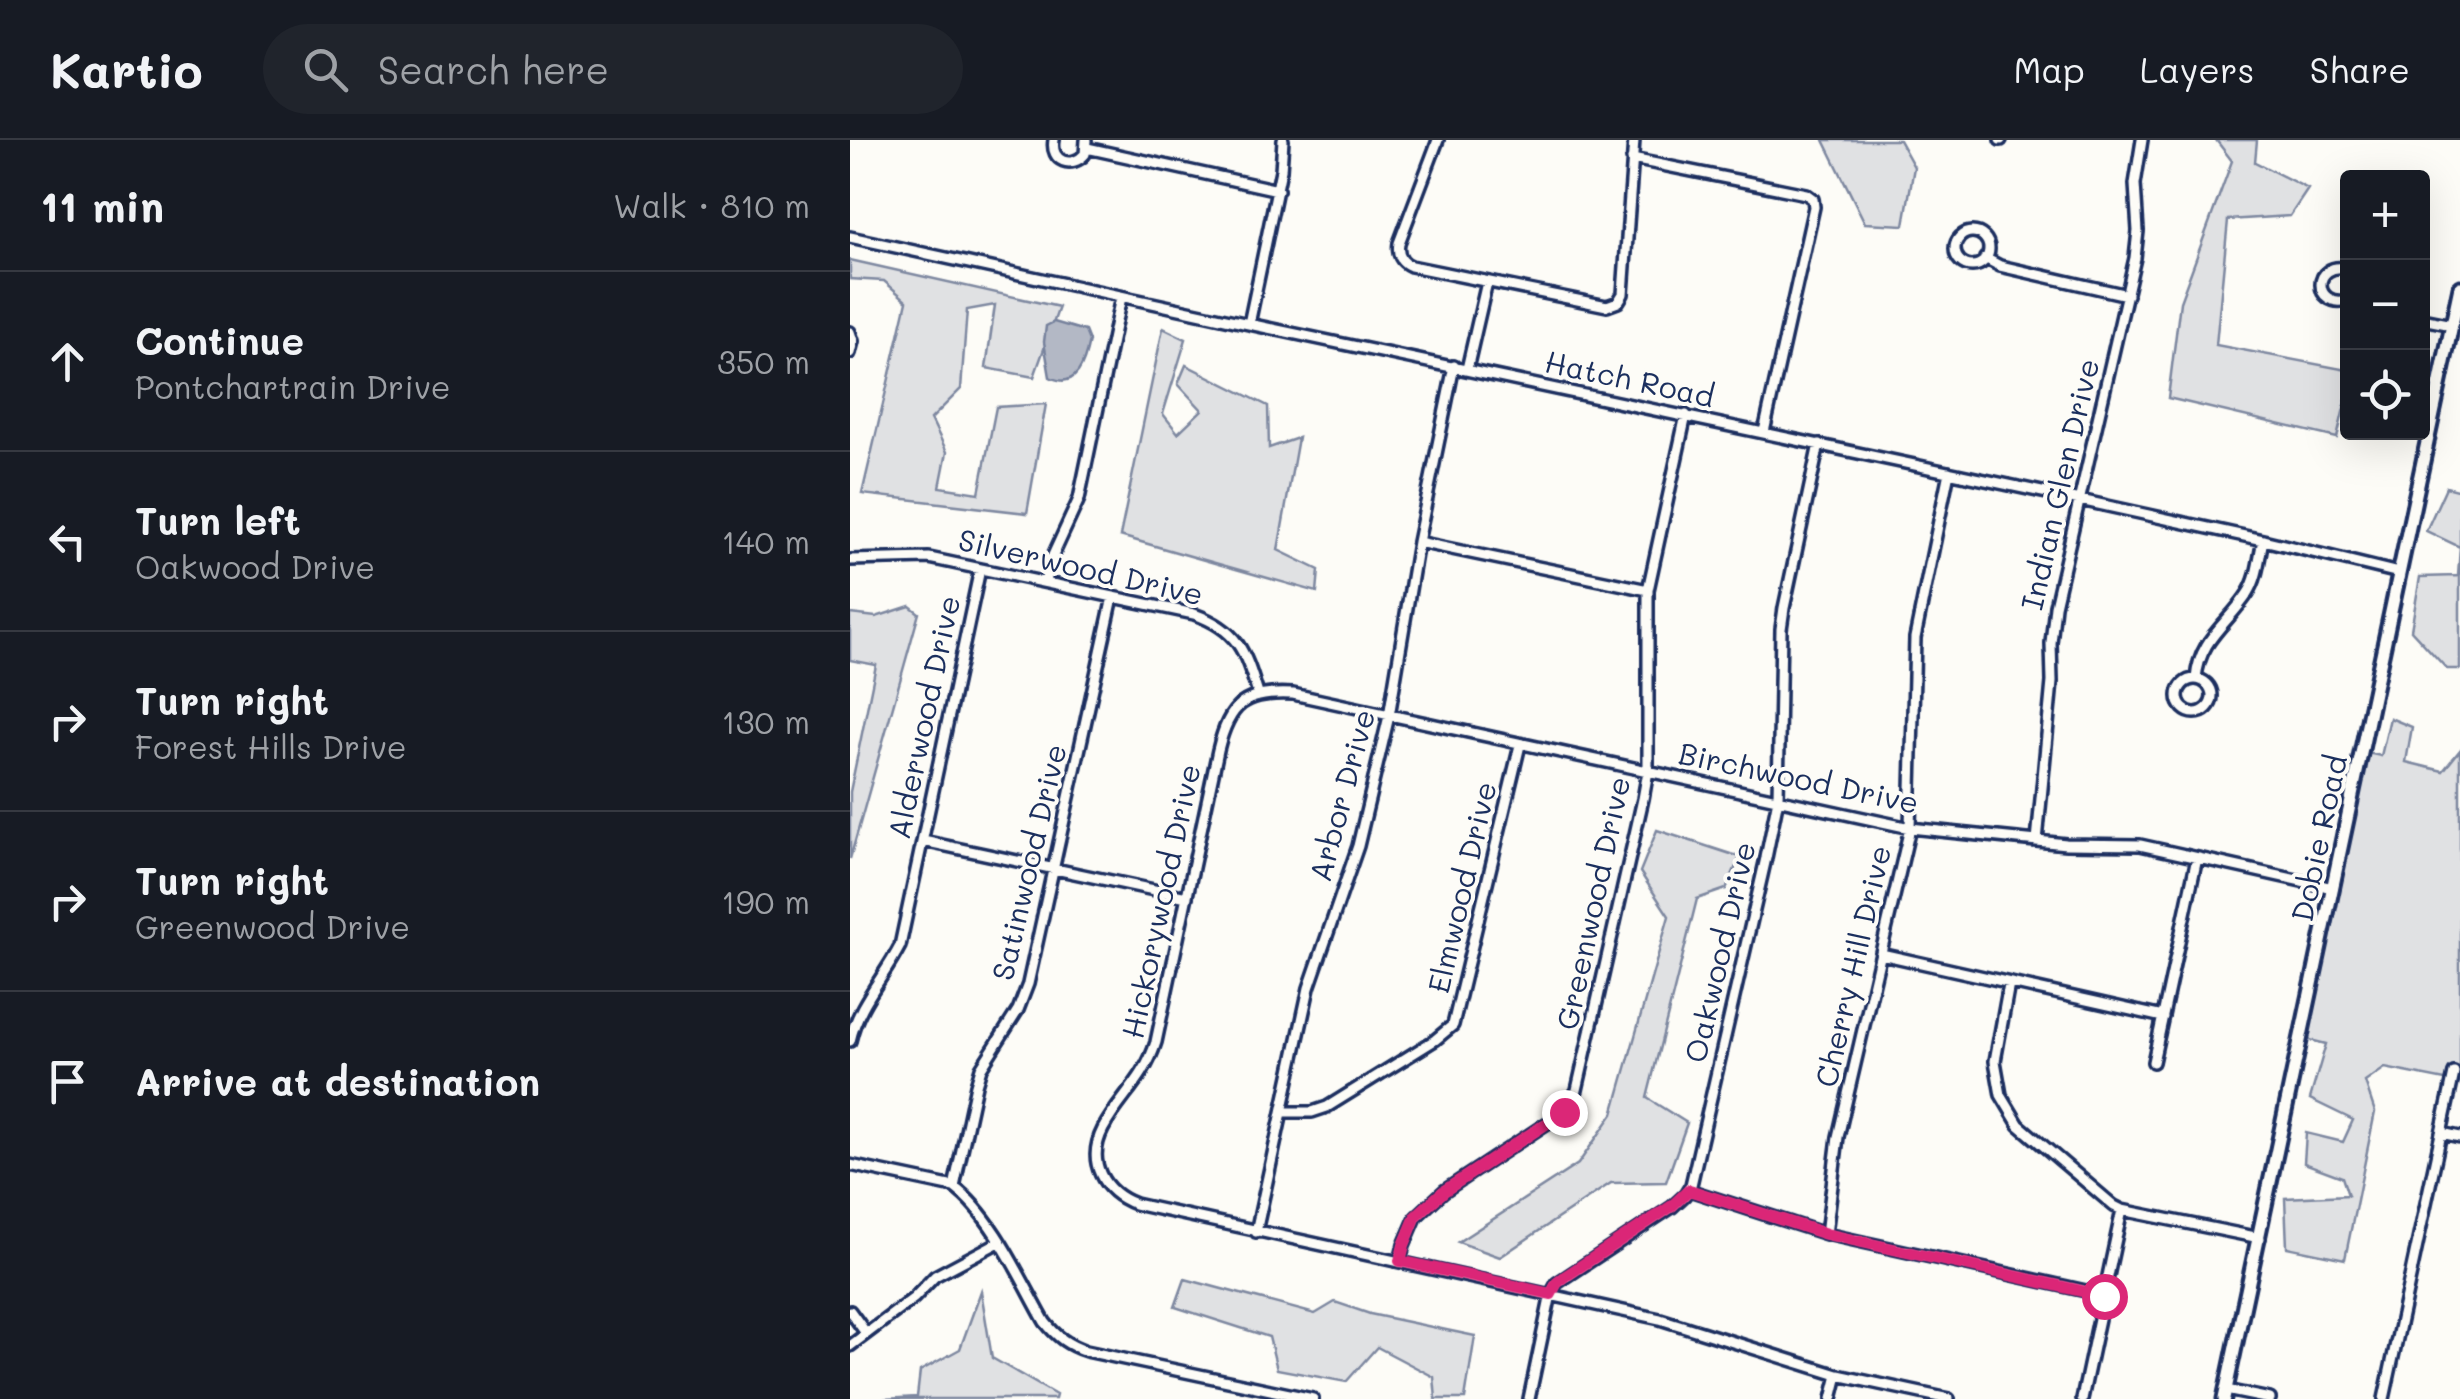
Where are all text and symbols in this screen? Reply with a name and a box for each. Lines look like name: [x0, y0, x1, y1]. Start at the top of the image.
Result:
search box: [263, 24, 963, 114]
text: Kartio: [50, 38, 203, 100]
icon: search: [298, 42, 353, 97]
text: Search here: [378, 44, 609, 94]
text: Map: [2013, 46, 2085, 92]
text: Layers: [2140, 46, 2255, 92]
text: Share: [2310, 46, 2410, 92]
map controls: [2340, 170, 2430, 440]
button: +: [2340, 170, 2430, 260]
text: 11 min: [40, 178, 164, 233]
text: Walk · 810 m: [613, 184, 810, 226]
button: −: [2340, 260, 2430, 350]
text: Continue: [135, 315, 304, 365]
icon: ahead: [40, 334, 95, 389]
text: 350 m: [717, 340, 810, 382]
street label: Hatch Road: [1542, 341, 1718, 415]
button: locate: [2340, 350, 2430, 440]
street label: Indian Glen Drive: [2011, 354, 2107, 614]
text: Pontchartrain Drive: [135, 365, 451, 407]
text: Turn left: [135, 495, 301, 545]
icon: left: [40, 514, 95, 569]
street label: Silverwood Drive: [955, 518, 1207, 614]
text: 140 m: [721, 520, 810, 562]
text: Oakwood Drive: [135, 545, 375, 587]
street label: Alderwood Drive: [878, 592, 968, 842]
text: Turn right: [135, 675, 329, 725]
icon: right: [40, 694, 95, 749]
text: 130 m: [721, 700, 810, 742]
street label: Arbor Drive: [1299, 704, 1383, 886]
text: Forest Hills Drive: [135, 725, 407, 767]
street label: Birchwood Drive: [1675, 732, 1923, 822]
street label: Satinwood Drive: [981, 740, 1075, 984]
street label: Dobie Road: [2281, 751, 2355, 925]
street label: Hickorywood Drive: [1111, 760, 1209, 1042]
street label: Greenwood Drive: [1546, 773, 1638, 1033]
street label: Elmwood Drive: [1417, 778, 1505, 996]
street label: Oakwood Drive: [1674, 838, 1764, 1066]
street label: Cherry Hill Drive: [1805, 841, 1899, 1091]
text: Turn right: [135, 855, 329, 905]
icon: right: [40, 874, 95, 929]
text: 190 m: [721, 880, 810, 922]
text: Greenwood Drive: [135, 905, 410, 947]
icon: arrive: [40, 1054, 95, 1109]
text: Arrive at destination: [135, 1056, 540, 1106]
route end: [1542, 1090, 1588, 1136]
route start: [2082, 1274, 2128, 1320]

